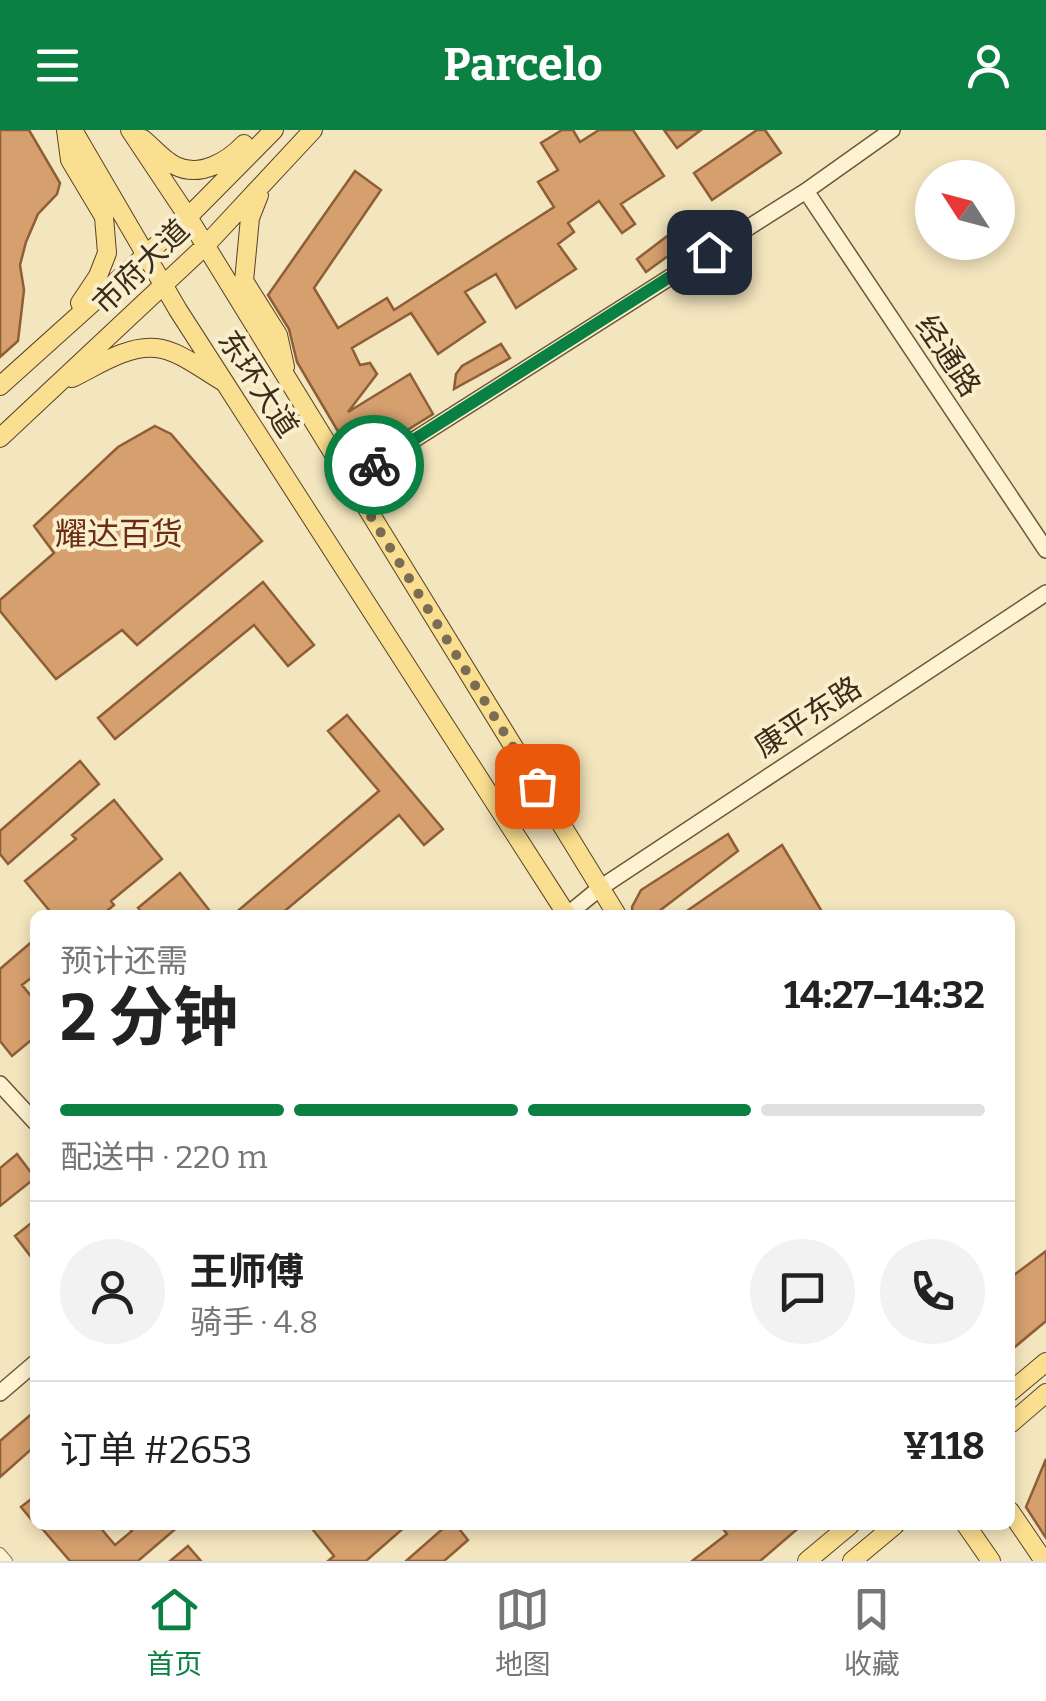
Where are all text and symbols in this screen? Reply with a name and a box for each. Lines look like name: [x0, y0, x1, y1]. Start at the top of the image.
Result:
icon: menu: [30, 38, 85, 93]
text: Parcelo: [443, 38, 603, 92]
icon: person: [961, 38, 1016, 93]
north arrow: [915, 160, 1015, 260]
map controls: [915, 160, 1015, 260]
pin: [667, 210, 752, 295]
street label: 市府大道: [85, 212, 197, 322]
icon: home: [682, 225, 737, 280]
street label: 经通路: [908, 309, 988, 403]
street label: 东环大道: [210, 324, 306, 444]
courier: [324, 415, 424, 515]
icon: bike: [347, 438, 402, 493]
district label: 耀达百货: [55, 515, 183, 553]
street label: 康平东路: [748, 669, 868, 765]
pin: [495, 744, 580, 829]
icon: bag: [510, 759, 565, 814]
text: 预计还需: [60, 942, 188, 980]
text: 14:27–14:32: [784, 972, 985, 1018]
text: 2 分钟: [60, 979, 238, 1057]
text: 配送中 · 220 m: [60, 1138, 268, 1176]
button: person: [60, 1239, 165, 1344]
button: chat: [750, 1239, 855, 1344]
button: phone: [880, 1239, 985, 1344]
text: 王师傅: [190, 1249, 304, 1295]
text: 骑手 · 4.8: [190, 1303, 318, 1341]
text: ¥118: [903, 1423, 985, 1469]
text: 订单 #2653: [60, 1427, 252, 1473]
tab: 首页: [146, 1582, 202, 1682]
tab: 地图: [495, 1582, 551, 1682]
tab: 收藏: [844, 1582, 900, 1682]

